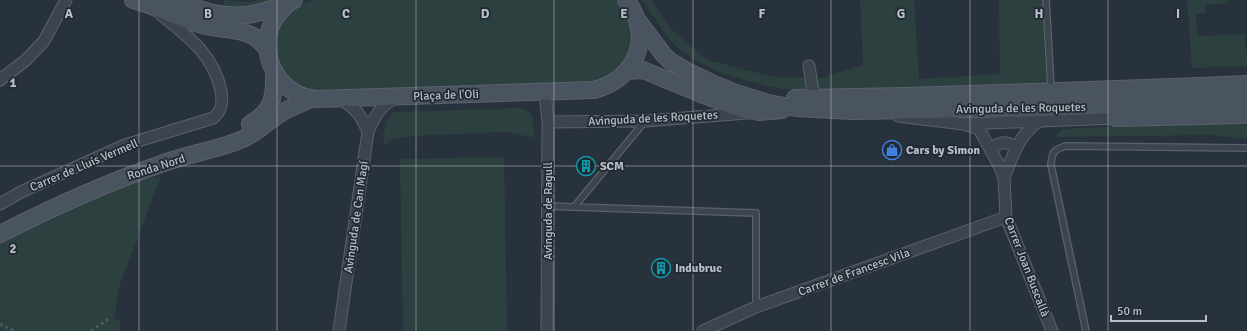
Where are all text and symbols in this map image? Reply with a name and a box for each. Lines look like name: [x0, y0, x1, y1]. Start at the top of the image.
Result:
text: A: [65, 6, 74, 22]
text: B: [204, 6, 212, 22]
text: C: [342, 6, 350, 22]
text: D: [481, 6, 490, 22]
text: E: [620, 6, 628, 22]
text: F: [759, 6, 766, 22]
text: G: [897, 6, 905, 22]
text: H: [1035, 6, 1043, 22]
text: I: [1176, 6, 1180, 22]
text: 1: [9, 75, 17, 91]
street label: Plaça de l'Oli: [413, 87, 479, 104]
street label: Avinguda de les Roquetes: [956, 100, 1086, 117]
street label: Avinguda de les Roquetes: [588, 108, 718, 129]
street label: Carrer de Lluís Vermell: [28, 136, 141, 195]
shop icon: Cars by Simon: [881, 139, 903, 161]
place label: Cars by Simon: [906, 143, 980, 158]
street label: Ronda Nord: [125, 151, 187, 184]
building icon: SCM: [575, 155, 597, 177]
street label: Avinguda de Can Magí: [341, 159, 372, 274]
place label: SCM: [600, 159, 624, 174]
street label: Avinguda de Ragull: [541, 161, 556, 260]
street label: Carrer Joan Buscallà: [1001, 215, 1052, 319]
text: 2: [9, 241, 17, 257]
street label: Carrer de Francesc Vila: [796, 245, 912, 300]
building icon: Indubruc: [650, 257, 672, 279]
place label: Indubruc: [675, 261, 722, 276]
scale bar: [1111, 297, 1206, 323]
text: 50 m: [1117, 304, 1142, 319]

